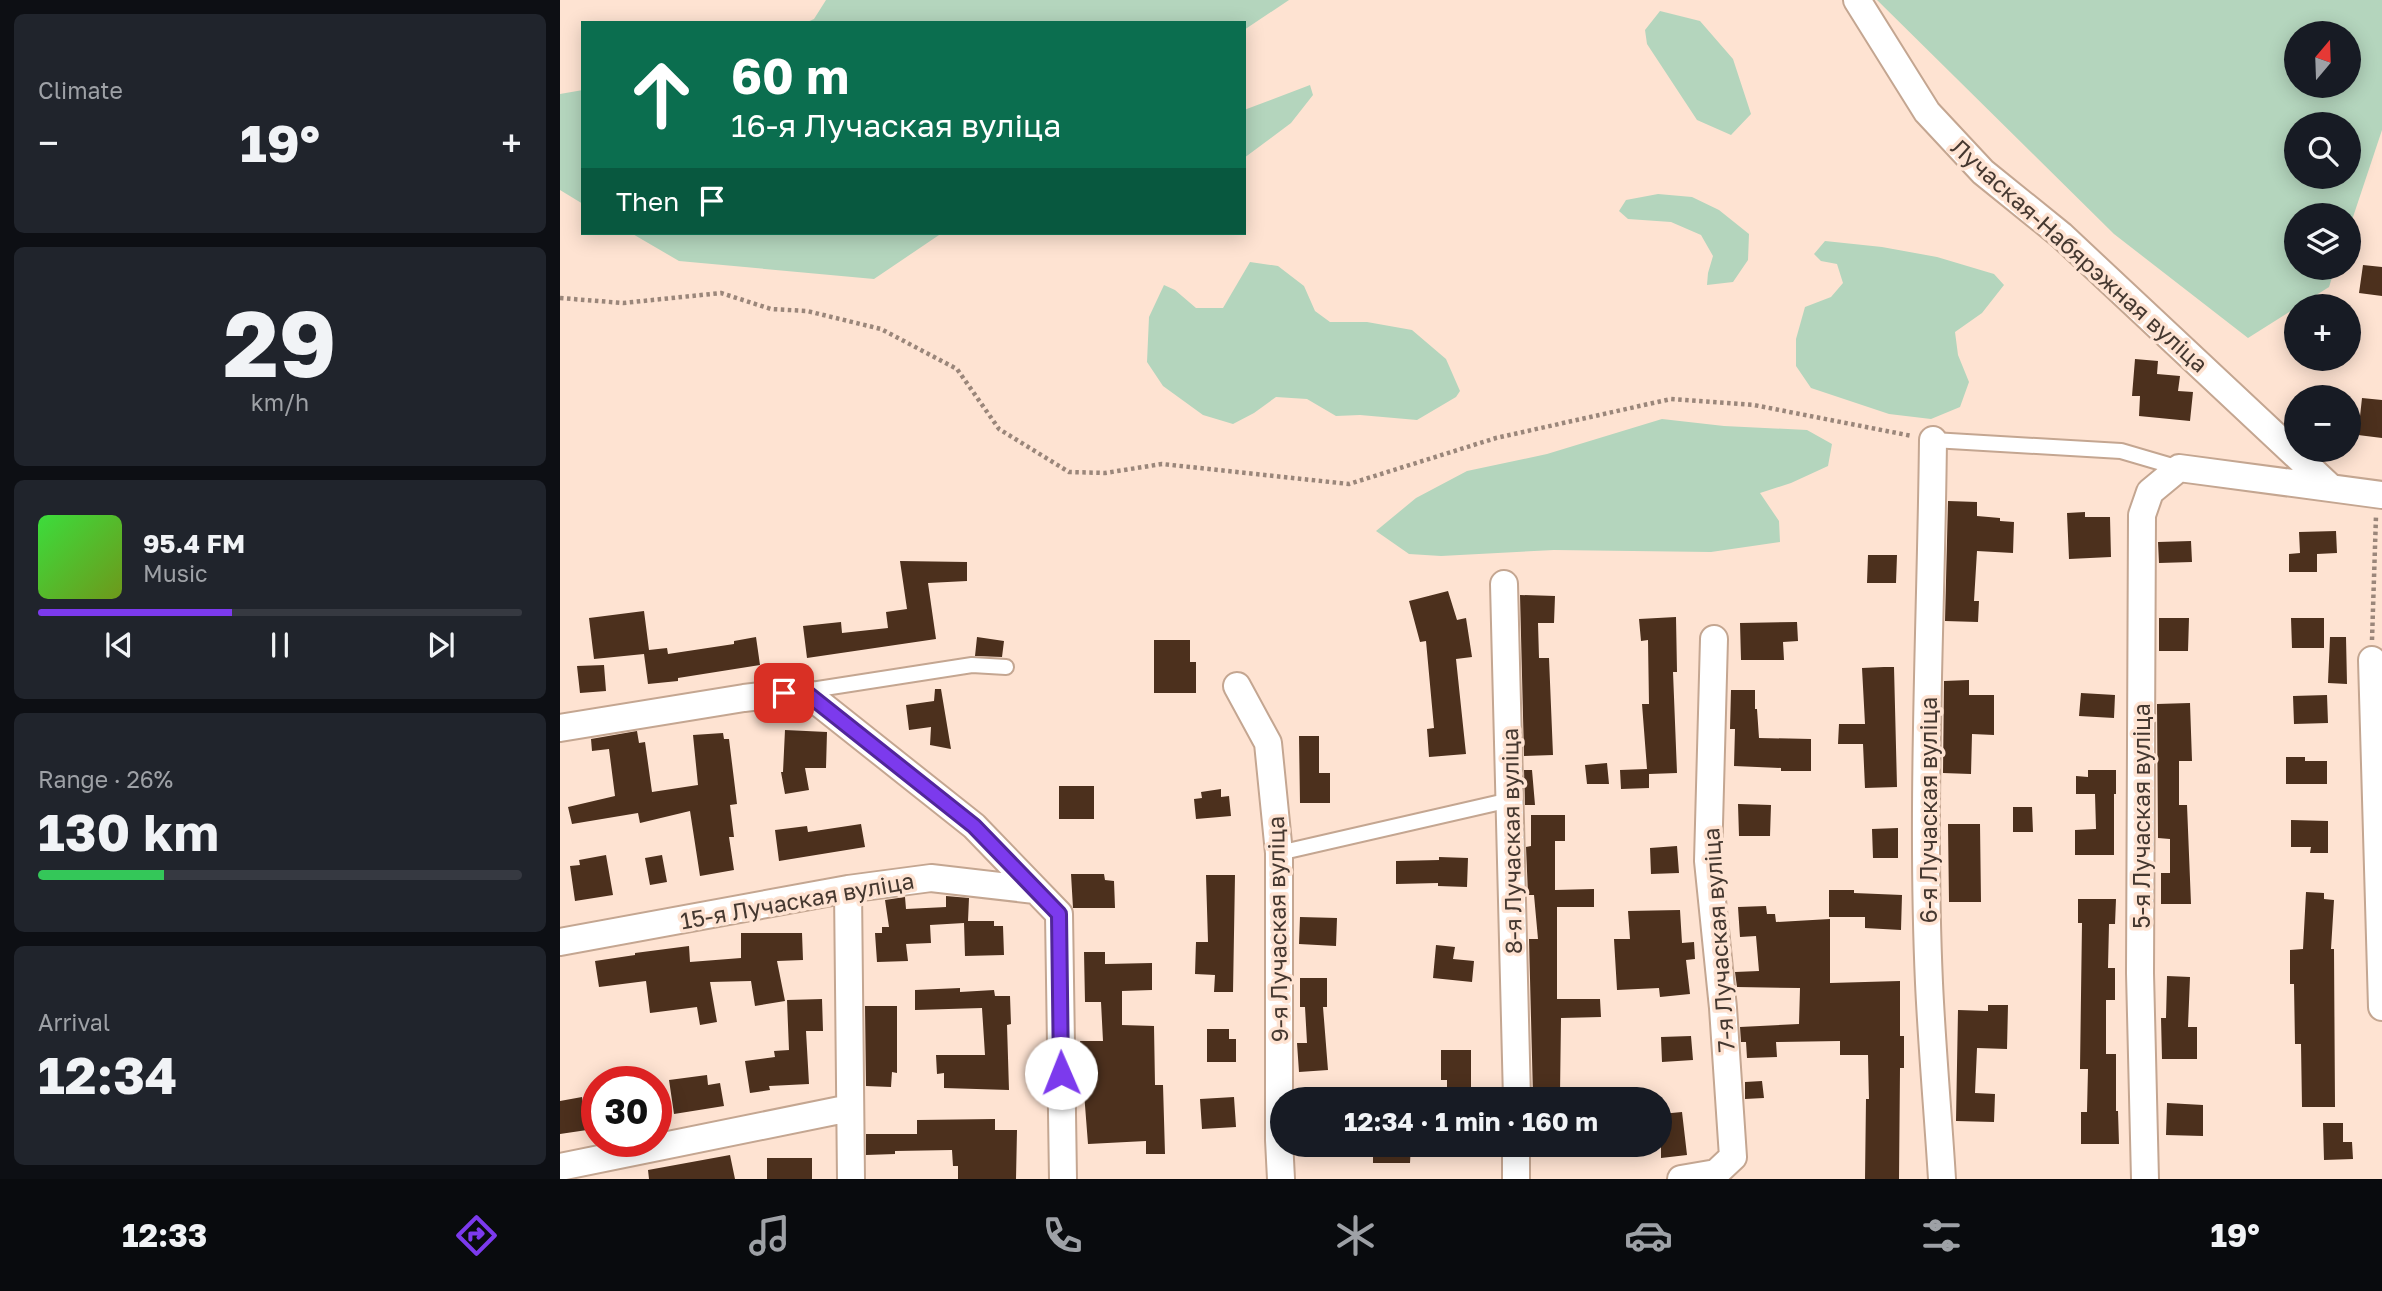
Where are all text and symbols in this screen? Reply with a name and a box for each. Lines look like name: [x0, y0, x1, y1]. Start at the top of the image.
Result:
north arrow: [2284, 21, 2361, 98]
map controls: [2284, 21, 2361, 462]
text: 60 m: [731, 46, 849, 105]
icon: ahead: [616, 49, 707, 140]
text: Climate: [38, 76, 123, 104]
text: 16-я Лучаская вуліца: [731, 106, 1061, 144]
text: 19°: [240, 111, 320, 173]
button: search: [2284, 112, 2361, 189]
text: −: [38, 120, 59, 165]
text: +: [501, 120, 522, 165]
street label: Лучаская-Набярэжная вуліца: [1946, 132, 2214, 378]
icon: arrive: [693, 182, 731, 220]
text: Then: [616, 186, 679, 217]
button: layers: [2284, 203, 2361, 280]
text: 29: [223, 288, 337, 397]
button: +: [2284, 294, 2361, 371]
button: −: [2284, 385, 2361, 462]
text: km/h: [251, 388, 309, 416]
text: 95.4 FM: [143, 528, 245, 559]
text: Music: [143, 559, 208, 587]
icon: previous: [100, 626, 138, 664]
icon: pause: [261, 626, 299, 664]
icon: next: [422, 626, 460, 664]
pin: [754, 663, 814, 723]
icon: arrive: [765, 674, 803, 712]
street label: 6-я Лучаская вуліца: [1914, 697, 1942, 923]
street label: 5-я Лучаская вуліца: [2127, 703, 2155, 929]
street label: 8-я Лучаская вуліца: [1495, 728, 1527, 954]
text: Range · 26%: [38, 765, 173, 793]
text: 130 km: [38, 800, 219, 862]
street label: 9-я Лучаская вуліца: [1261, 816, 1293, 1042]
street label: 7-я Лучаская вуліца: [1696, 827, 1740, 1053]
street label: 15-я Лучаская вуліца: [678, 866, 916, 934]
text: Arrival: [38, 1008, 110, 1036]
position arrow: [1024, 1036, 1098, 1110]
text: 12:34: [38, 1043, 177, 1105]
speed limit sign: 30: [581, 1066, 672, 1157]
text: 12:34 · 1 min · 160 m: [1344, 1106, 1598, 1137]
icon: directions: [452, 1211, 501, 1260]
icon: music: [745, 1211, 794, 1260]
icon: phone: [1038, 1211, 1087, 1260]
icon: climate: [1331, 1211, 1380, 1260]
icon: car: [1624, 1211, 1673, 1260]
icon: filters: [1917, 1211, 1966, 1260]
text: 12:33: [122, 1216, 207, 1254]
text: 19°: [2211, 1216, 2260, 1254]

